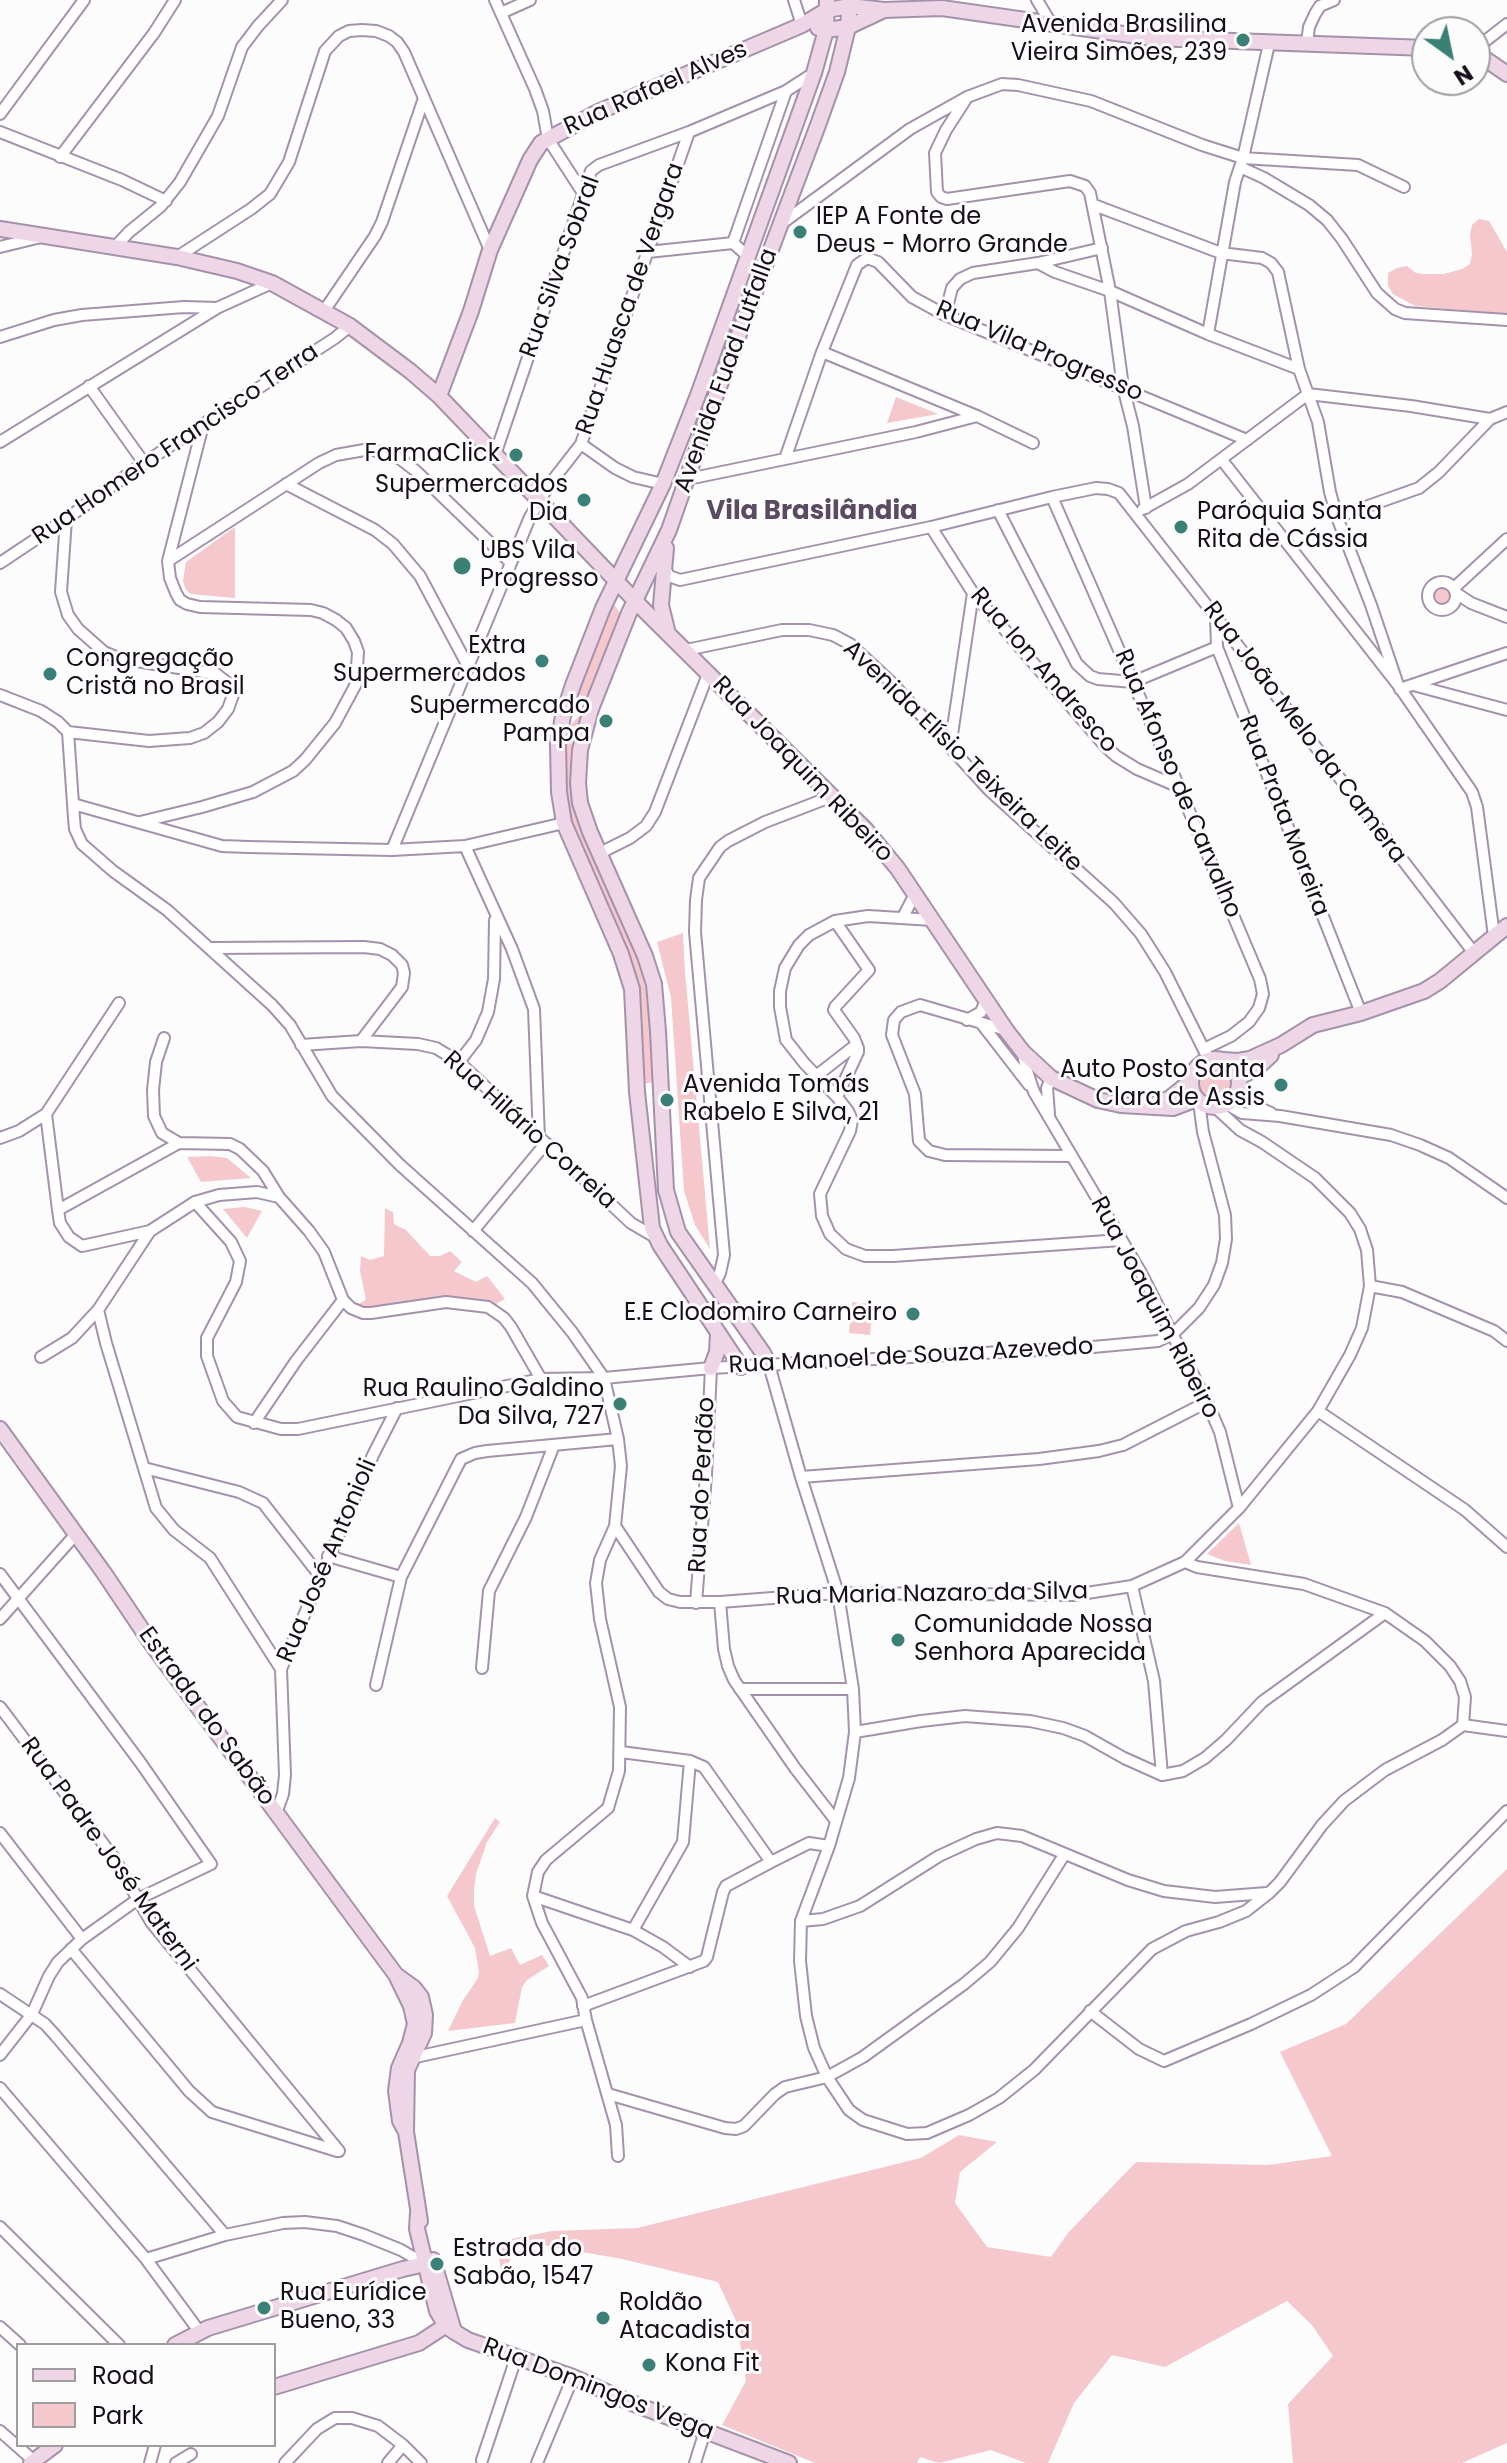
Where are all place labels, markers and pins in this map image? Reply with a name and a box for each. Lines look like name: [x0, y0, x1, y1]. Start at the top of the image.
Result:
place label: Avenida Brasilina Vieira Simões, 239: [1011, 12, 1227, 68]
marker: Avenida Brasilina Vieira Simões, 239: [1234, 31, 1252, 49]
place label: IEP A Fonte de Deus - Morro Grande: [816, 204, 1068, 260]
marker: IEP A Fonte de Deus - Morro Grande: [791, 223, 809, 241]
place label: FarmaClick: [365, 441, 500, 469]
marker: FarmaClick: [507, 446, 525, 464]
place label: Supermercados Dia: [375, 472, 568, 528]
marker: Supermercados Dia: [575, 491, 593, 509]
place label: Paróquia Santa Rita de Cássia: [1197, 499, 1382, 555]
marker: Paróquia Santa Rita de Cássia: [1172, 518, 1190, 536]
place label: UBS Vila Progresso: [480, 538, 599, 594]
marker: UBS Vila Progresso: [451, 555, 473, 577]
place label: Extra Supermercados: [333, 633, 526, 689]
place label: Congregação Cristã no Brasil: [66, 646, 245, 702]
marker: Extra Supermercados: [533, 652, 551, 670]
marker: Congregação Cristã no Brasil: [41, 665, 59, 683]
place label: Supermercado Pampa: [410, 693, 590, 749]
marker: Supermercado Pampa: [597, 712, 615, 730]
place label: Auto Posto Santa Clara de Assis: [1060, 1057, 1265, 1113]
place label: Avenida Tomás Rabelo E Silva, 21: [683, 1072, 880, 1128]
marker: Auto Posto Santa Clara de Assis: [1272, 1076, 1290, 1094]
marker: Avenida Tomás Rabelo E Silva, 21: [658, 1091, 676, 1109]
place label: E.E Clodomiro Carneiro: [624, 1300, 897, 1328]
marker: E.E Clodomiro Carneiro: [904, 1305, 922, 1323]
place label: Rua Raulino Galdino Da Silva, 727: [363, 1376, 604, 1432]
marker: Rua Raulino Galdino Da Silva, 727: [611, 1395, 629, 1413]
place label: Comunidade Nossa Senhora Aparecida: [914, 1612, 1153, 1668]
marker: Comunidade Nossa Senhora Aparecida: [889, 1631, 907, 1649]
place label: Estrada do Sabão, 1547: [453, 2236, 593, 2292]
marker: Estrada do Sabão, 1547: [428, 2255, 446, 2273]
place label: Rua Eurídice Bueno, 33: [280, 2280, 427, 2336]
place label: Roldão Atacadista: [619, 2290, 751, 2346]
marker: Rua Eurídice Bueno, 33: [255, 2299, 273, 2317]
marker: Roldão Atacadista: [594, 2309, 612, 2327]
place label: Kona Fit: [665, 2351, 759, 2379]
marker: Kona Fit: [640, 2356, 658, 2374]

